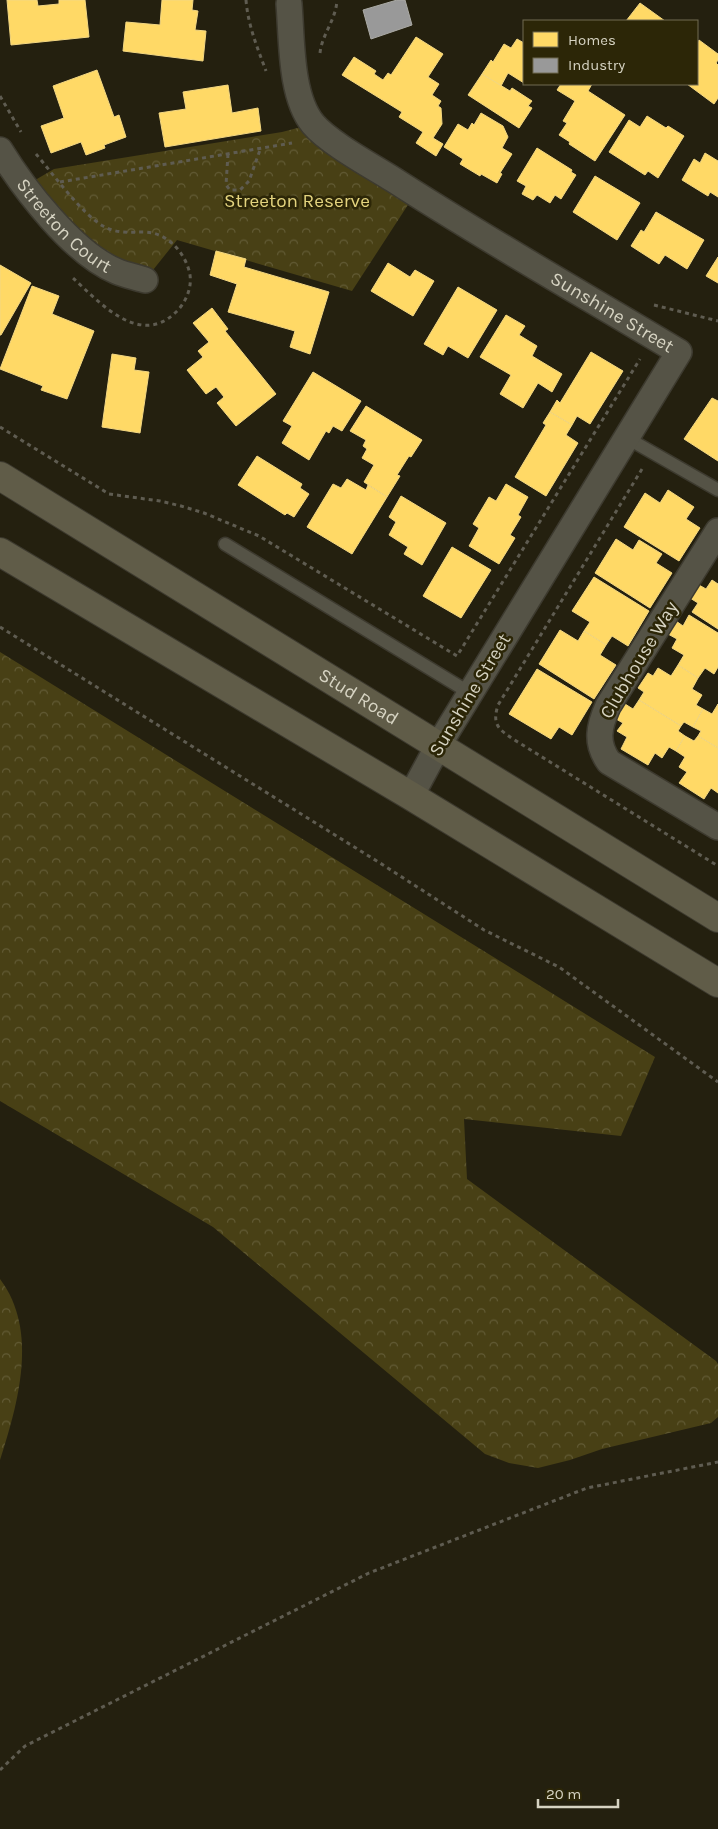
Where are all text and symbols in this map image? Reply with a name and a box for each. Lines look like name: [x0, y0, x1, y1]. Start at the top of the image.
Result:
legend: [523, 20, 698, 85]
text: Homes: [568, 31, 616, 49]
text: Industry: [568, 56, 625, 74]
street label: Streeton Court: [12, 174, 115, 278]
park label: Streeton Reserve: [224, 190, 370, 212]
street label: Sunshine Street: [546, 267, 678, 357]
street label: Clubhouse Way: [595, 597, 683, 723]
street label: Sunshine Street: [425, 630, 515, 760]
street label: Stud Road: [315, 664, 402, 730]
scale bar: [538, 1776, 618, 1808]
text: 20 m: [546, 1785, 581, 1803]

